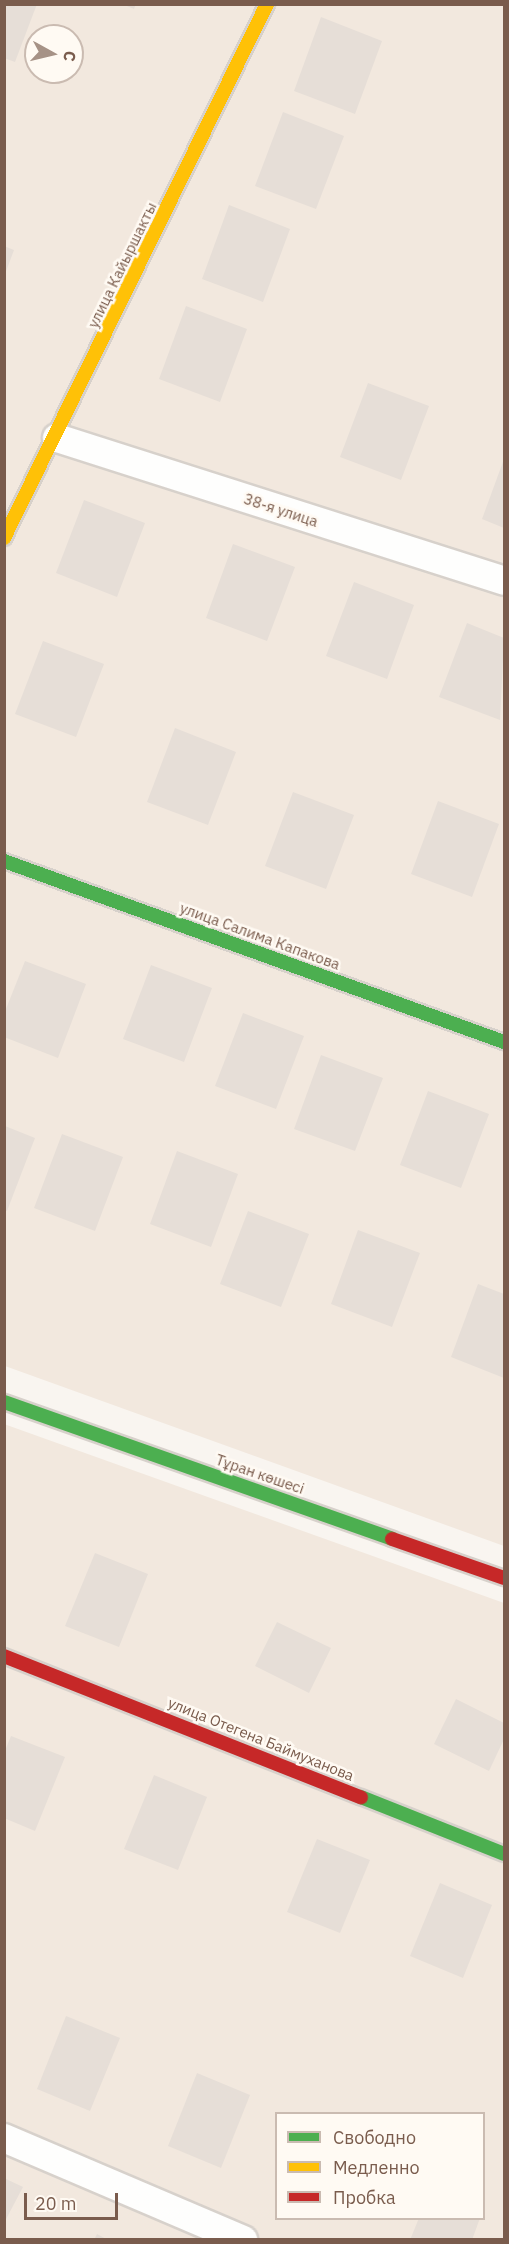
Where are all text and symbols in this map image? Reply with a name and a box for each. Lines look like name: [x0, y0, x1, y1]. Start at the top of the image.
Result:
north arrow: [24, 24, 84, 84]
text: С: [59, 50, 80, 63]
street label: улица Кайыршакты: [84, 199, 160, 331]
street label: 38-я улица: [242, 490, 320, 530]
street label: улица Салима Капакова: [178, 899, 342, 973]
street label: Тұран көшесі: [213, 1450, 307, 1498]
street label: улица Отегена Баймуханова: [165, 1693, 357, 1785]
legend: [275, 2112, 485, 2220]
text: Свободно: [333, 2126, 416, 2149]
text: Медленно: [333, 2156, 420, 2179]
scale bar: [27, 2181, 122, 2219]
text: Пробка: [333, 2186, 396, 2209]
text: 20 m: [35, 2192, 77, 2215]

